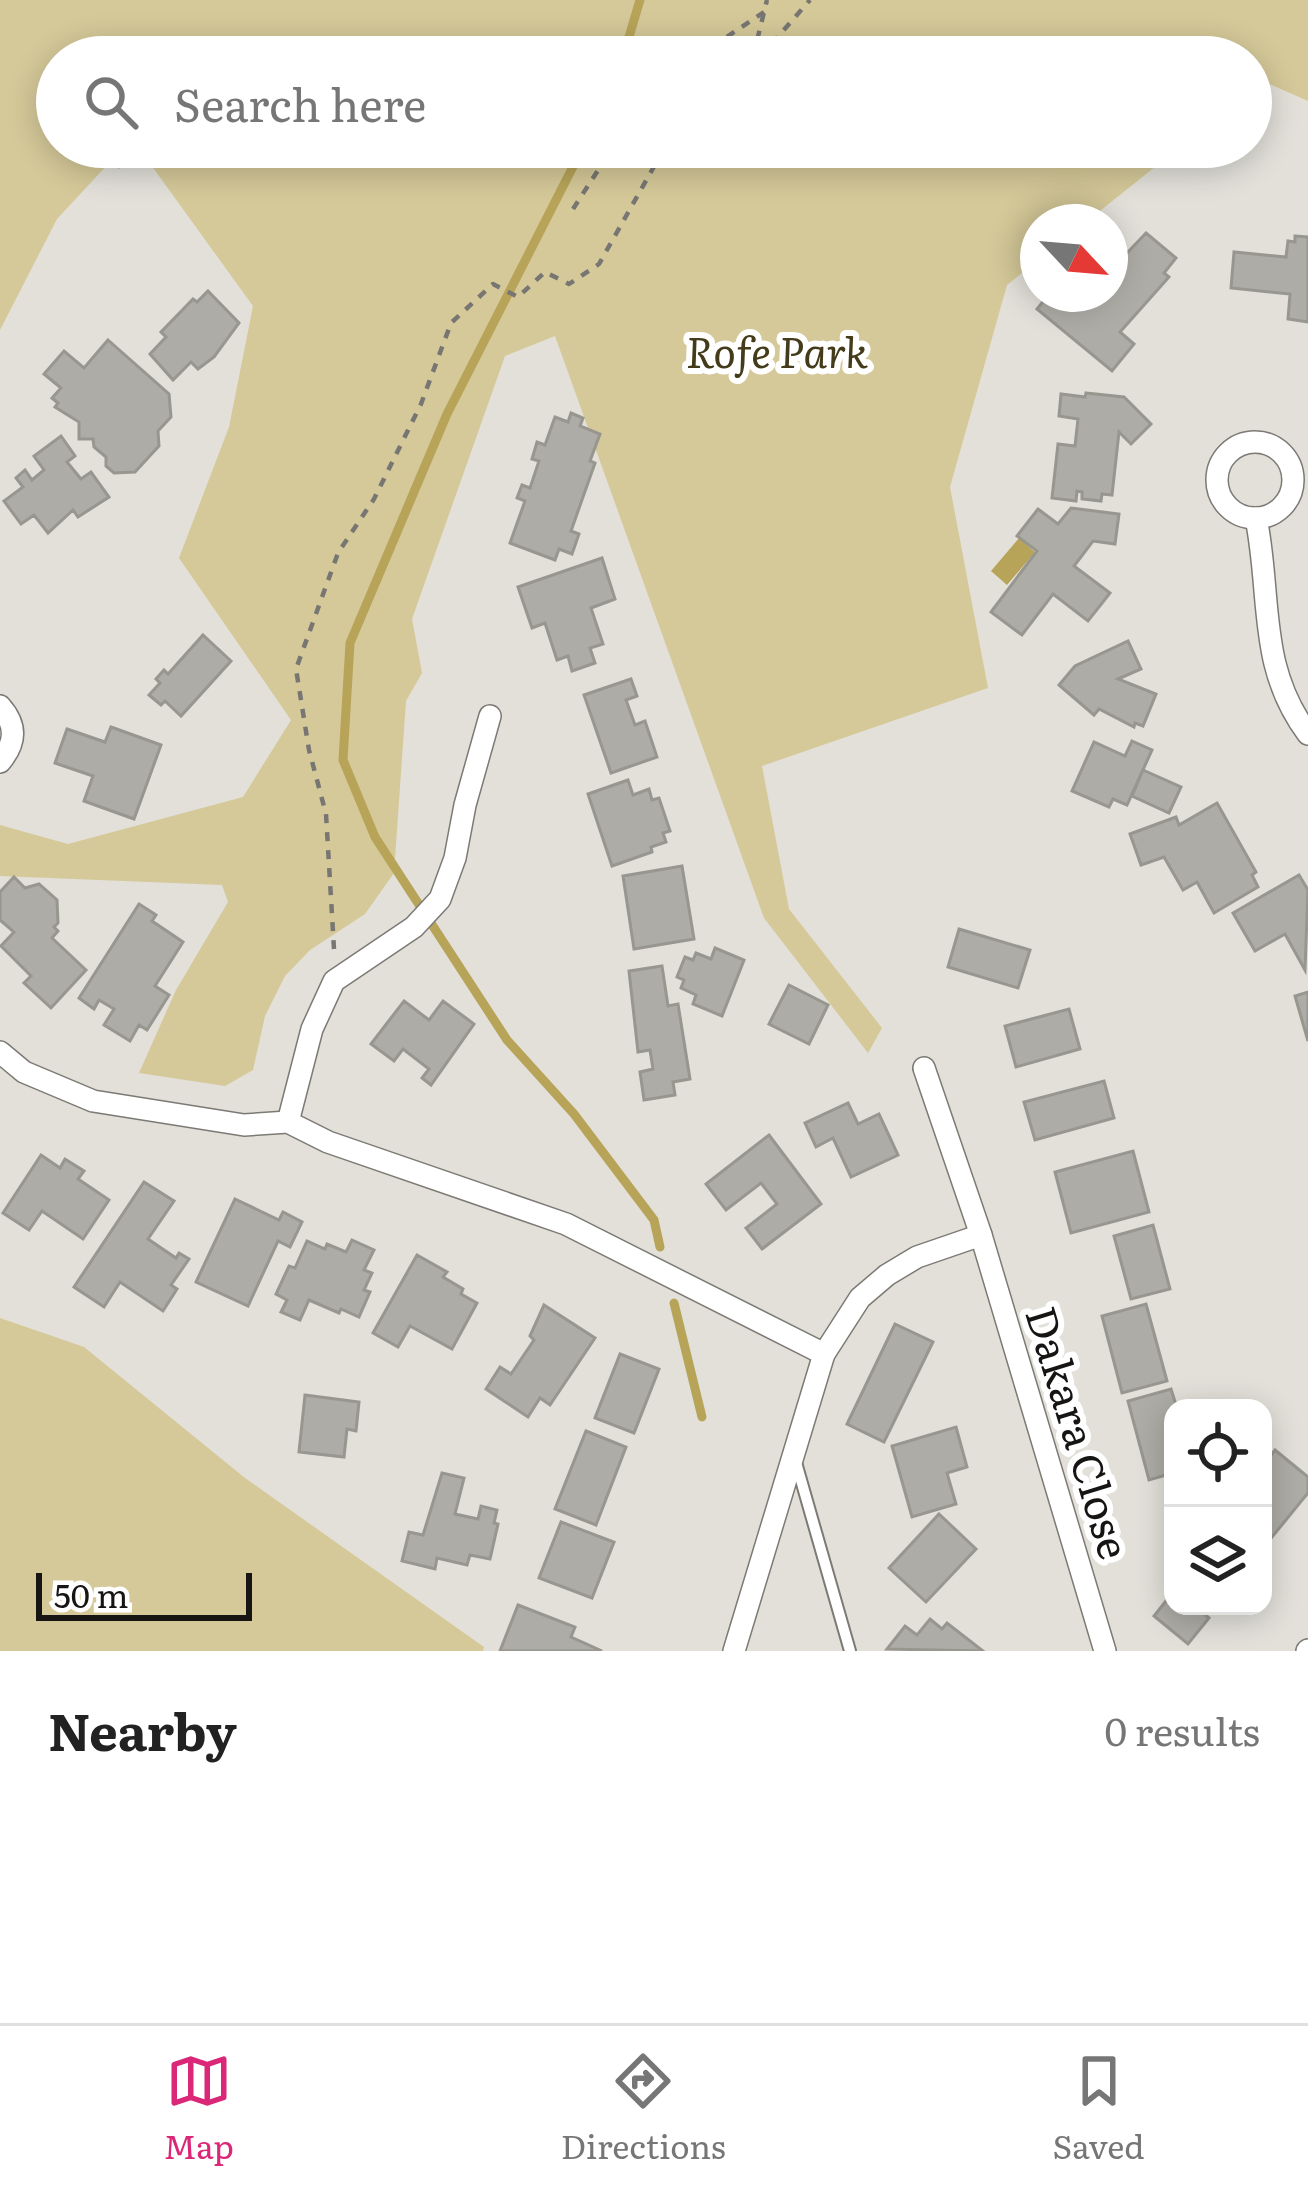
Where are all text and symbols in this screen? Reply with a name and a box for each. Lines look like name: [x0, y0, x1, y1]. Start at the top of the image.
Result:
search box: [36, 36, 1272, 168]
icon: search: [78, 69, 144, 135]
text: Search here: [174, 69, 426, 136]
north arrow: [1020, 204, 1128, 312]
park label: Rofe Park: [686, 319, 868, 381]
street label: Dakara Close: [1012, 1298, 1148, 1566]
map controls: [1164, 1399, 1272, 1615]
button: locate: [1164, 1399, 1272, 1507]
button: layers: [1164, 1507, 1272, 1615]
scale bar: [36, 1567, 252, 1620]
text: 50 m: [54, 1569, 128, 1618]
text: Nearby: [48, 1691, 237, 1767]
text: 0 results: [1105, 1700, 1260, 1758]
tab: Map: [163, 2048, 234, 2169]
tab: Directions: [561, 2048, 726, 2169]
tab: Saved: [1053, 2048, 1145, 2169]

